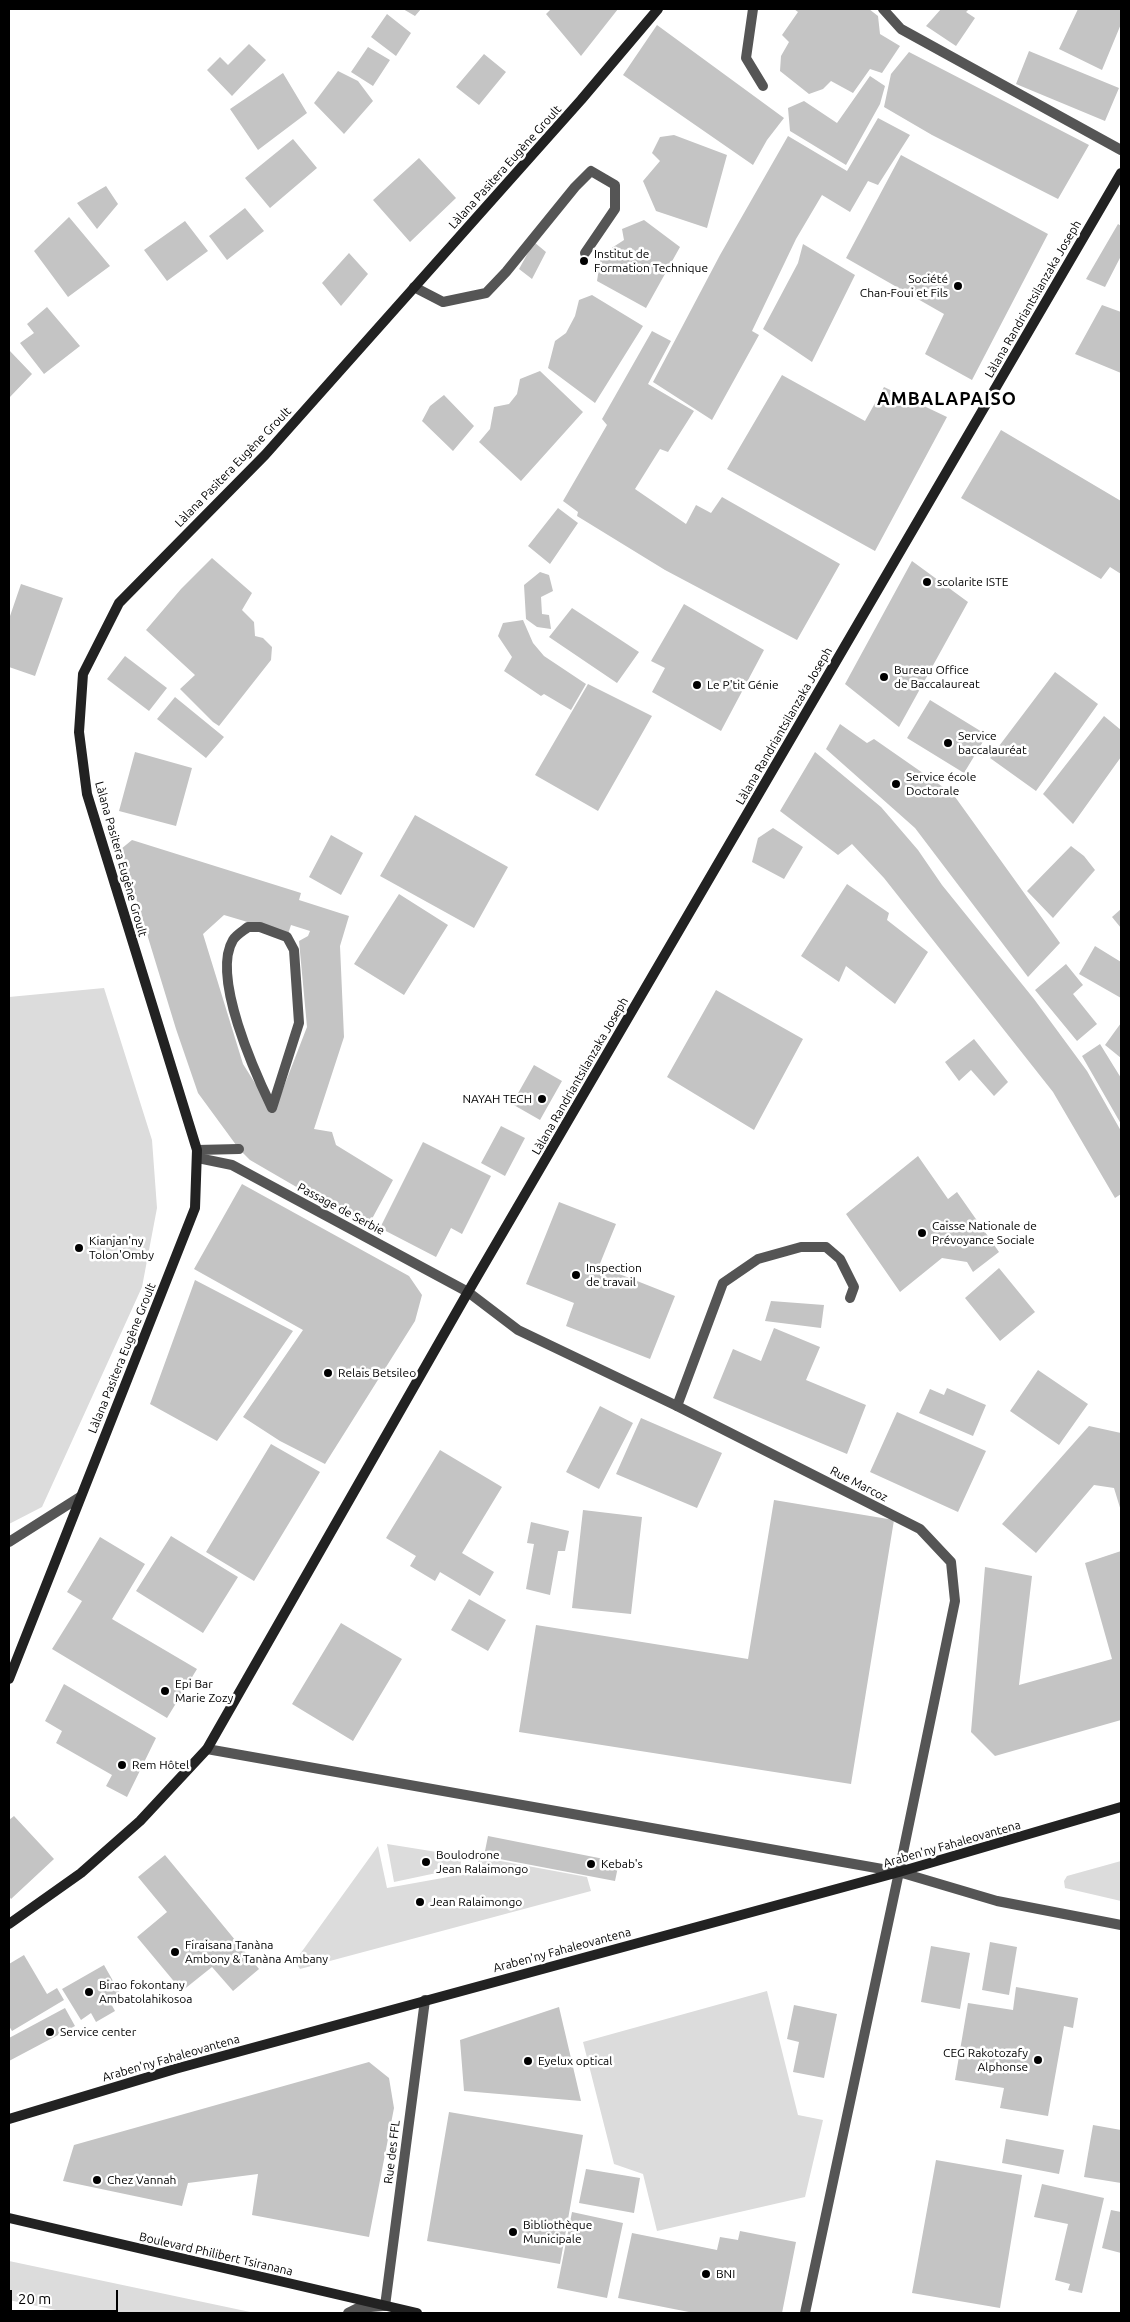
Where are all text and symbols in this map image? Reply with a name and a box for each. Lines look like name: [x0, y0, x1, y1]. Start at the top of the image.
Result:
street label: Làlana Pasitera Eugène Groult: [446, 102, 564, 232]
street label: Làlana Randriantsilanzaka Joseph: [982, 218, 1084, 380]
place label: Institut de Formation Technique: [594, 247, 708, 275]
marker: Institut de Formation Technique: [578, 255, 590, 267]
place label: Société Chan-Foui et Fils: [860, 272, 948, 300]
marker: Société Chan-Foui et Fils: [952, 280, 964, 292]
district label: AMBALAPAISO: [876, 388, 1018, 410]
street label: Làlana Pasitera Eugène Groult: [172, 404, 294, 530]
place label: scolarite ISTE: [937, 575, 1008, 589]
marker: scolarite ISTE: [921, 576, 933, 588]
street label: Làlana Randriantsilanzaka Joseph: [733, 645, 835, 807]
place label: Bureau Office de Baccalaureat: [894, 663, 980, 691]
marker: Bureau Office de Baccalaureat: [878, 671, 890, 683]
place label: Le P'tit Génie: [707, 678, 779, 692]
marker: Le P'tit Génie: [691, 679, 703, 691]
place label: Service baccalauréat: [958, 729, 1027, 757]
marker: Service baccalauréat: [942, 737, 954, 749]
place label: Service école Doctorale: [906, 770, 976, 798]
marker: Service école Doctorale: [890, 778, 902, 790]
street label: Làlana Pasitera Eugène Groult: [92, 780, 150, 938]
street label: Làlana Randriantsilanzaka Joseph: [529, 995, 631, 1157]
place label: NAYAH TECH: [463, 1092, 532, 1106]
marker: NAYAH TECH: [536, 1093, 548, 1105]
street label: Passage de Serbie: [295, 1180, 387, 1238]
place label: Caisse Nationale de Prévoyance Sociale: [932, 1219, 1037, 1247]
marker: Caisse Nationale de Prévoyance Sociale: [916, 1227, 928, 1239]
place label: Kianjan'ny Tolon'Omby: [89, 1234, 154, 1262]
marker: Kianjan'ny Tolon'Omby: [73, 1242, 85, 1254]
place label: Inspection de travail: [586, 1261, 642, 1289]
marker: Inspection de travail: [570, 1269, 582, 1281]
street label: Làlana Pasitera Eugène Groult: [85, 1281, 159, 1435]
place label: Relais Betsileo: [338, 1366, 416, 1380]
marker: Relais Betsileo: [322, 1367, 334, 1379]
street label: Rue Marcoz: [828, 1463, 890, 1505]
place label: Epi Bar Marie Zozy: [175, 1677, 233, 1705]
marker: Epi Bar Marie Zozy: [159, 1685, 171, 1697]
place label: Rem Hôtel: [132, 1758, 189, 1772]
marker: Rem Hôtel: [116, 1759, 128, 1771]
street label: Araben'ny Fahaleovantena: [882, 1818, 1022, 1870]
place label: Boulodrone Jean Ralaimongo: [436, 1848, 528, 1876]
marker: Boulodrone Jean Ralaimongo: [420, 1856, 432, 1868]
place label: Kebab's: [601, 1857, 643, 1871]
marker: Kebab's: [585, 1858, 597, 1870]
place label: Jean Ralaimongo: [430, 1895, 522, 1909]
marker: Jean Ralaimongo: [414, 1896, 426, 1908]
street label: Araben'ny Fahaleovantena: [492, 1925, 632, 1975]
place label: Firaisana Tanàna Ambony & Tanàna Ambany: [185, 1938, 328, 1966]
marker: Firaisana Tanàna Ambony & Tanàna Ambany: [169, 1946, 181, 1958]
place label: Birao fokontany Ambatolahikosoa: [99, 1978, 192, 2006]
marker: Birao fokontany Ambatolahikosoa: [83, 1986, 95, 1998]
place label: Service center: [60, 2025, 136, 2039]
marker: Service center: [44, 2026, 56, 2038]
street label: Araben'ny Fahaleovantena: [101, 2032, 241, 2084]
place label: CEG Rakotozafy Alphonse: [943, 2046, 1028, 2074]
place label: Eyelux optical: [538, 2054, 612, 2068]
marker: CEG Rakotozafy Alphonse: [1032, 2054, 1044, 2066]
marker: Eyelux optical: [522, 2055, 534, 2067]
street label: Rue des FFL: [381, 2119, 403, 2185]
place label: Chez Vannah: [107, 2173, 176, 2187]
marker: Chez Vannah: [91, 2174, 103, 2186]
place label: Bibliothèque Municipale: [523, 2218, 592, 2246]
marker: Bibliothèque Municipale: [507, 2226, 519, 2238]
street label: Boulevard Philibert Tsiranana: [138, 2229, 294, 2279]
place label: BNI: [716, 2267, 735, 2281]
marker: BNI: [700, 2268, 712, 2280]
scale bar: [12, 2280, 120, 2312]
text: 20 m: [18, 2290, 51, 2307]

